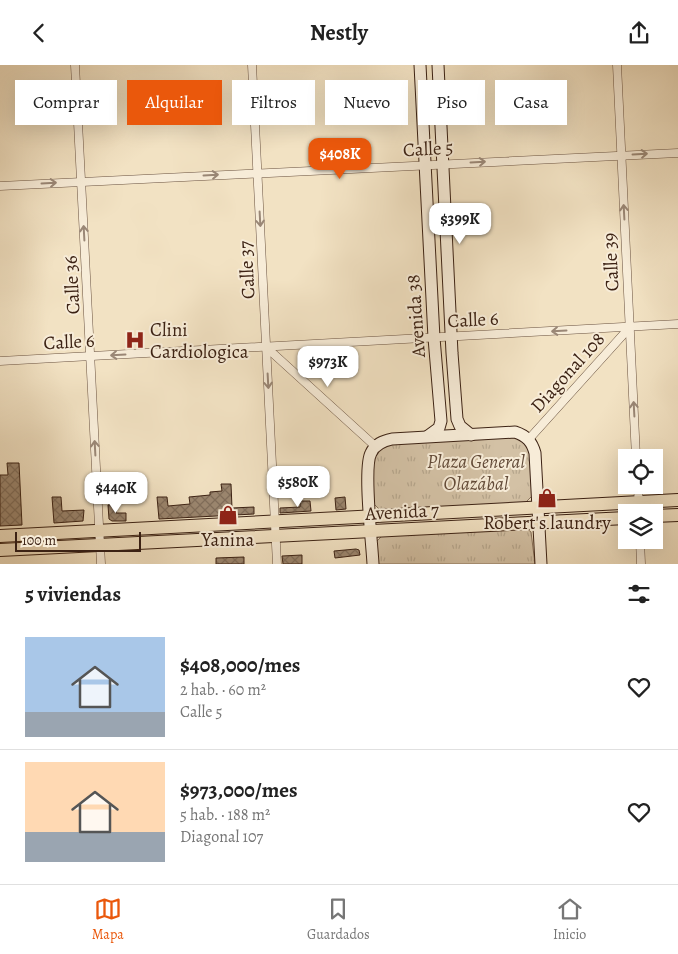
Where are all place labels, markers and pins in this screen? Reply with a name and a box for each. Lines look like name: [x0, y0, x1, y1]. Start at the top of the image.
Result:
pin: $408K: [305, 137, 375, 180]
pin: $399K: [425, 203, 495, 245]
place label: Clini Cardiologica: [150, 317, 249, 365]
hospital icon: Clini Cardiologica: [124, 329, 146, 351]
pin: $973K: [293, 345, 363, 388]
pin: $580K: [263, 465, 333, 508]
pin: $440K: [81, 471, 151, 514]
shop icon: Robert's laundry: [536, 487, 558, 509]
shop icon: Yanina: [217, 504, 239, 526]
place label: Robert's laundry: [483, 510, 611, 536]
place label: Yanina: [201, 527, 255, 553]

